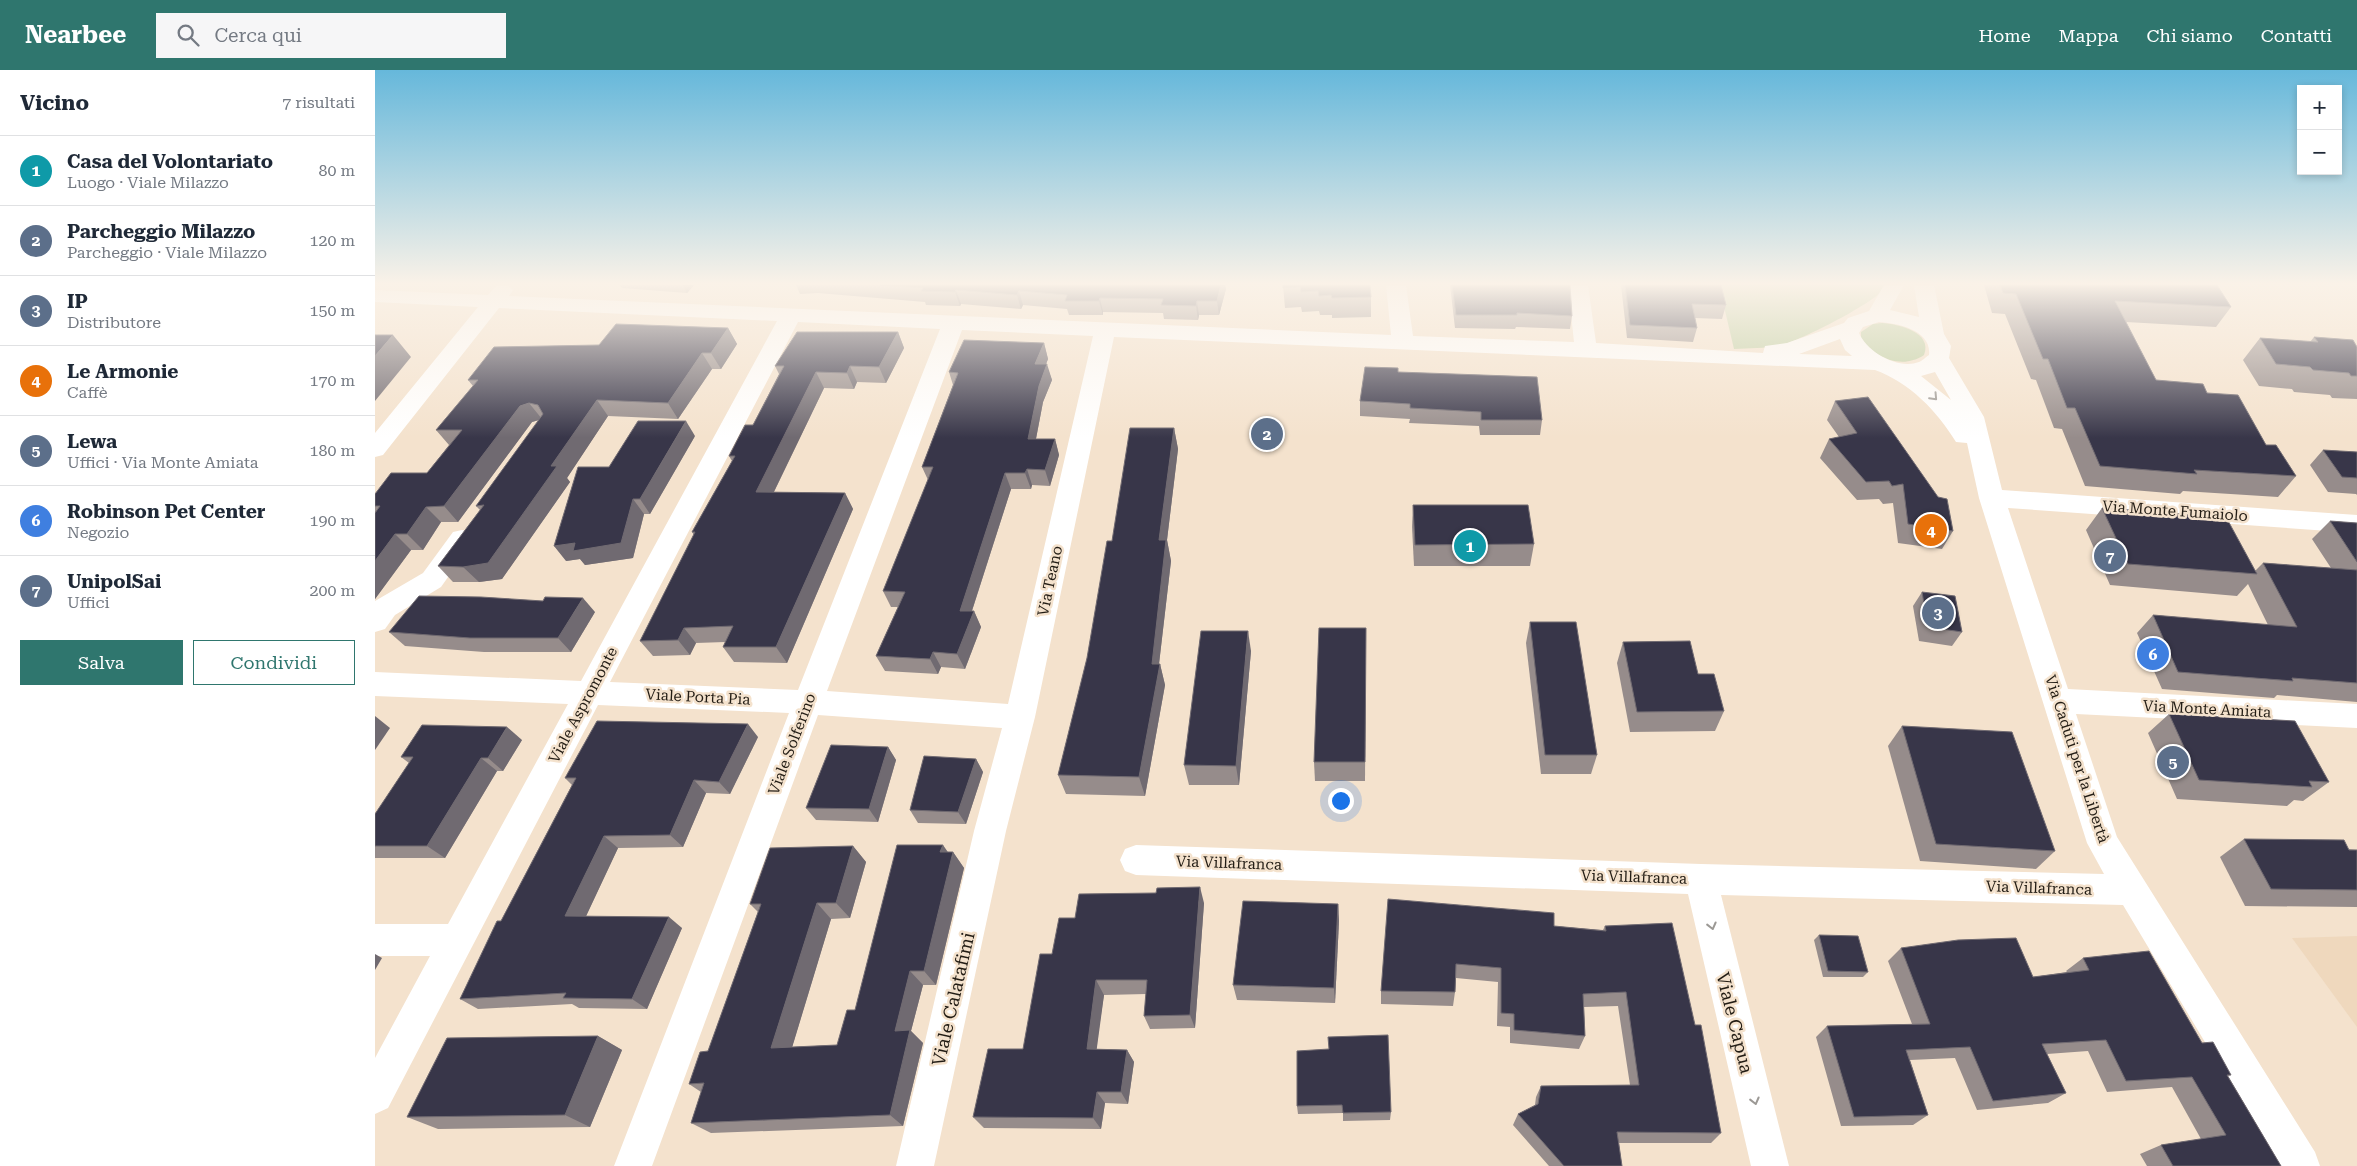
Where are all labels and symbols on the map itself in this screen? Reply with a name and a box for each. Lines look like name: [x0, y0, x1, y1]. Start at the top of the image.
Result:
one-way arrow: [1928, 392, 1937, 401]
pin: 2: [1251, 415, 1283, 453]
street label: Via Monte Fumaiolo: [2102, 497, 2248, 525]
pin: 4: [1915, 511, 1947, 549]
pin: 1: [1454, 527, 1486, 565]
pin: 7: [2094, 537, 2126, 575]
street label: Via Teano: [1034, 544, 1066, 618]
pin: 3: [1922, 594, 1954, 632]
pin: 6: [2137, 635, 2169, 673]
street label: Viale Aspromonte: [545, 644, 621, 766]
street label: Via Caduti per la Libertà: [2041, 673, 2113, 845]
street label: Viale Porta Pia: [645, 685, 751, 709]
street label: Viale Solferino: [764, 691, 820, 797]
street label: Via Monte Amiata: [2142, 697, 2272, 721]
pin: 5: [2157, 743, 2189, 781]
your location: [1328, 788, 1354, 814]
street label: Via Villafranca: [1176, 852, 1282, 874]
street label: Via Villafranca: [1581, 866, 1687, 888]
street label: Via Villafranca: [1986, 877, 2092, 899]
one-way arrow: [1706, 922, 1717, 931]
street label: Viale Calatafimi: [927, 930, 979, 1068]
street label: Viale Capua: [1712, 970, 1758, 1076]
one-way arrow: [1749, 1097, 1760, 1106]

